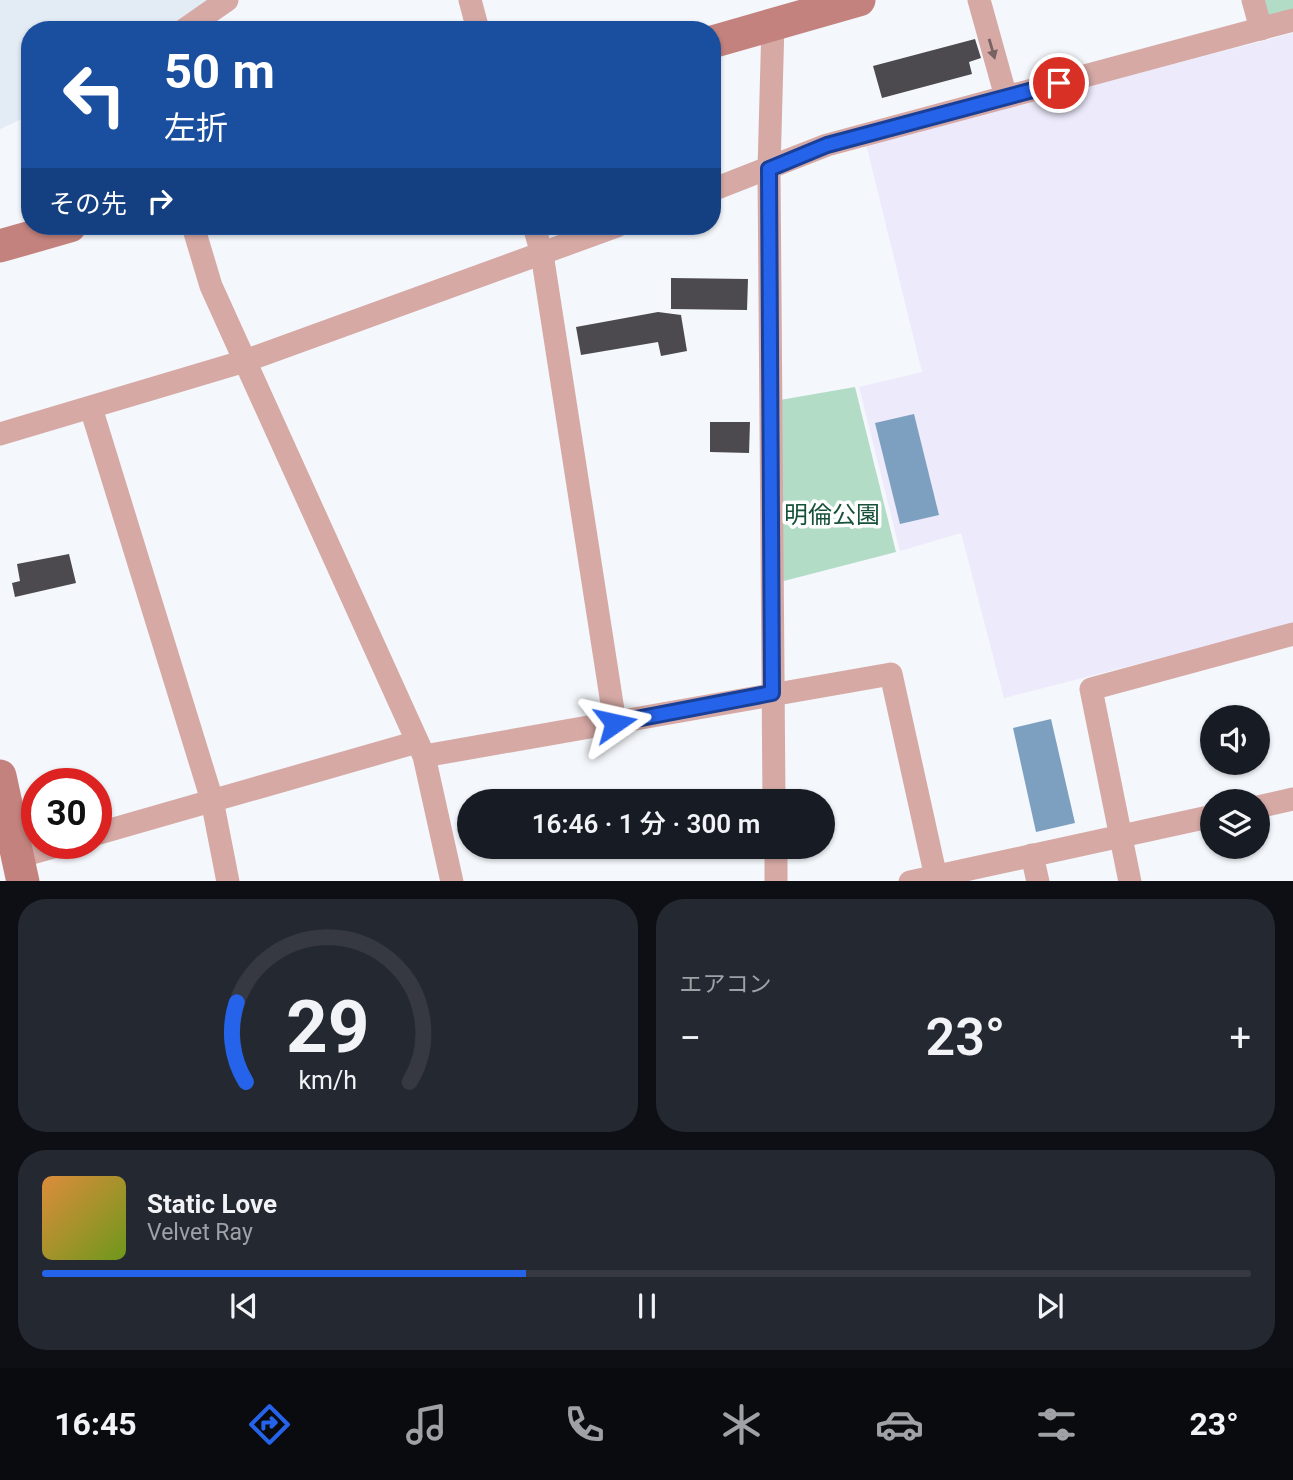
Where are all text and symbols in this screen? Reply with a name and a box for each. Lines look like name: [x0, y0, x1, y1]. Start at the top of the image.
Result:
one-way arrow: [988, 38, 998, 59]
text: 50 m: [164, 43, 275, 100]
icon: left: [49, 49, 140, 140]
pin: [1029, 53, 1089, 113]
icon: arrive: [1040, 64, 1078, 102]
text: 左折: [164, 109, 228, 147]
icon: right: [141, 182, 179, 220]
text: その先: [49, 189, 127, 219]
park label: 明倫公園: [784, 501, 880, 529]
position arrow: [578, 686, 652, 760]
map controls: [1200, 705, 1270, 859]
button: sound: [1200, 705, 1270, 775]
speed limit sign: 30: [21, 768, 112, 859]
button: layers: [1200, 789, 1270, 859]
text: 16:46 · 1 分 · 300 m: [532, 809, 760, 839]
text: エアコン: [680, 971, 772, 998]
text: 29: [286, 984, 370, 1070]
text: 23°: [926, 1007, 1005, 1068]
text: −: [680, 1016, 701, 1060]
text: +: [1229, 1016, 1251, 1060]
text: km/h: [298, 1065, 357, 1094]
text: Static Love: [147, 1189, 277, 1219]
text: Velvet Ray: [147, 1219, 253, 1246]
icon: previous: [225, 1287, 263, 1325]
icon: pause: [628, 1287, 666, 1325]
icon: next: [1031, 1287, 1069, 1325]
icon: directions: [245, 1400, 294, 1449]
icon: music: [402, 1400, 451, 1449]
icon: phone: [560, 1400, 609, 1449]
icon: climate: [717, 1400, 766, 1449]
icon: car: [875, 1400, 924, 1449]
icon: filters: [1032, 1400, 1081, 1449]
text: 16:45: [54, 1405, 137, 1443]
text: 23°: [1190, 1405, 1239, 1443]

